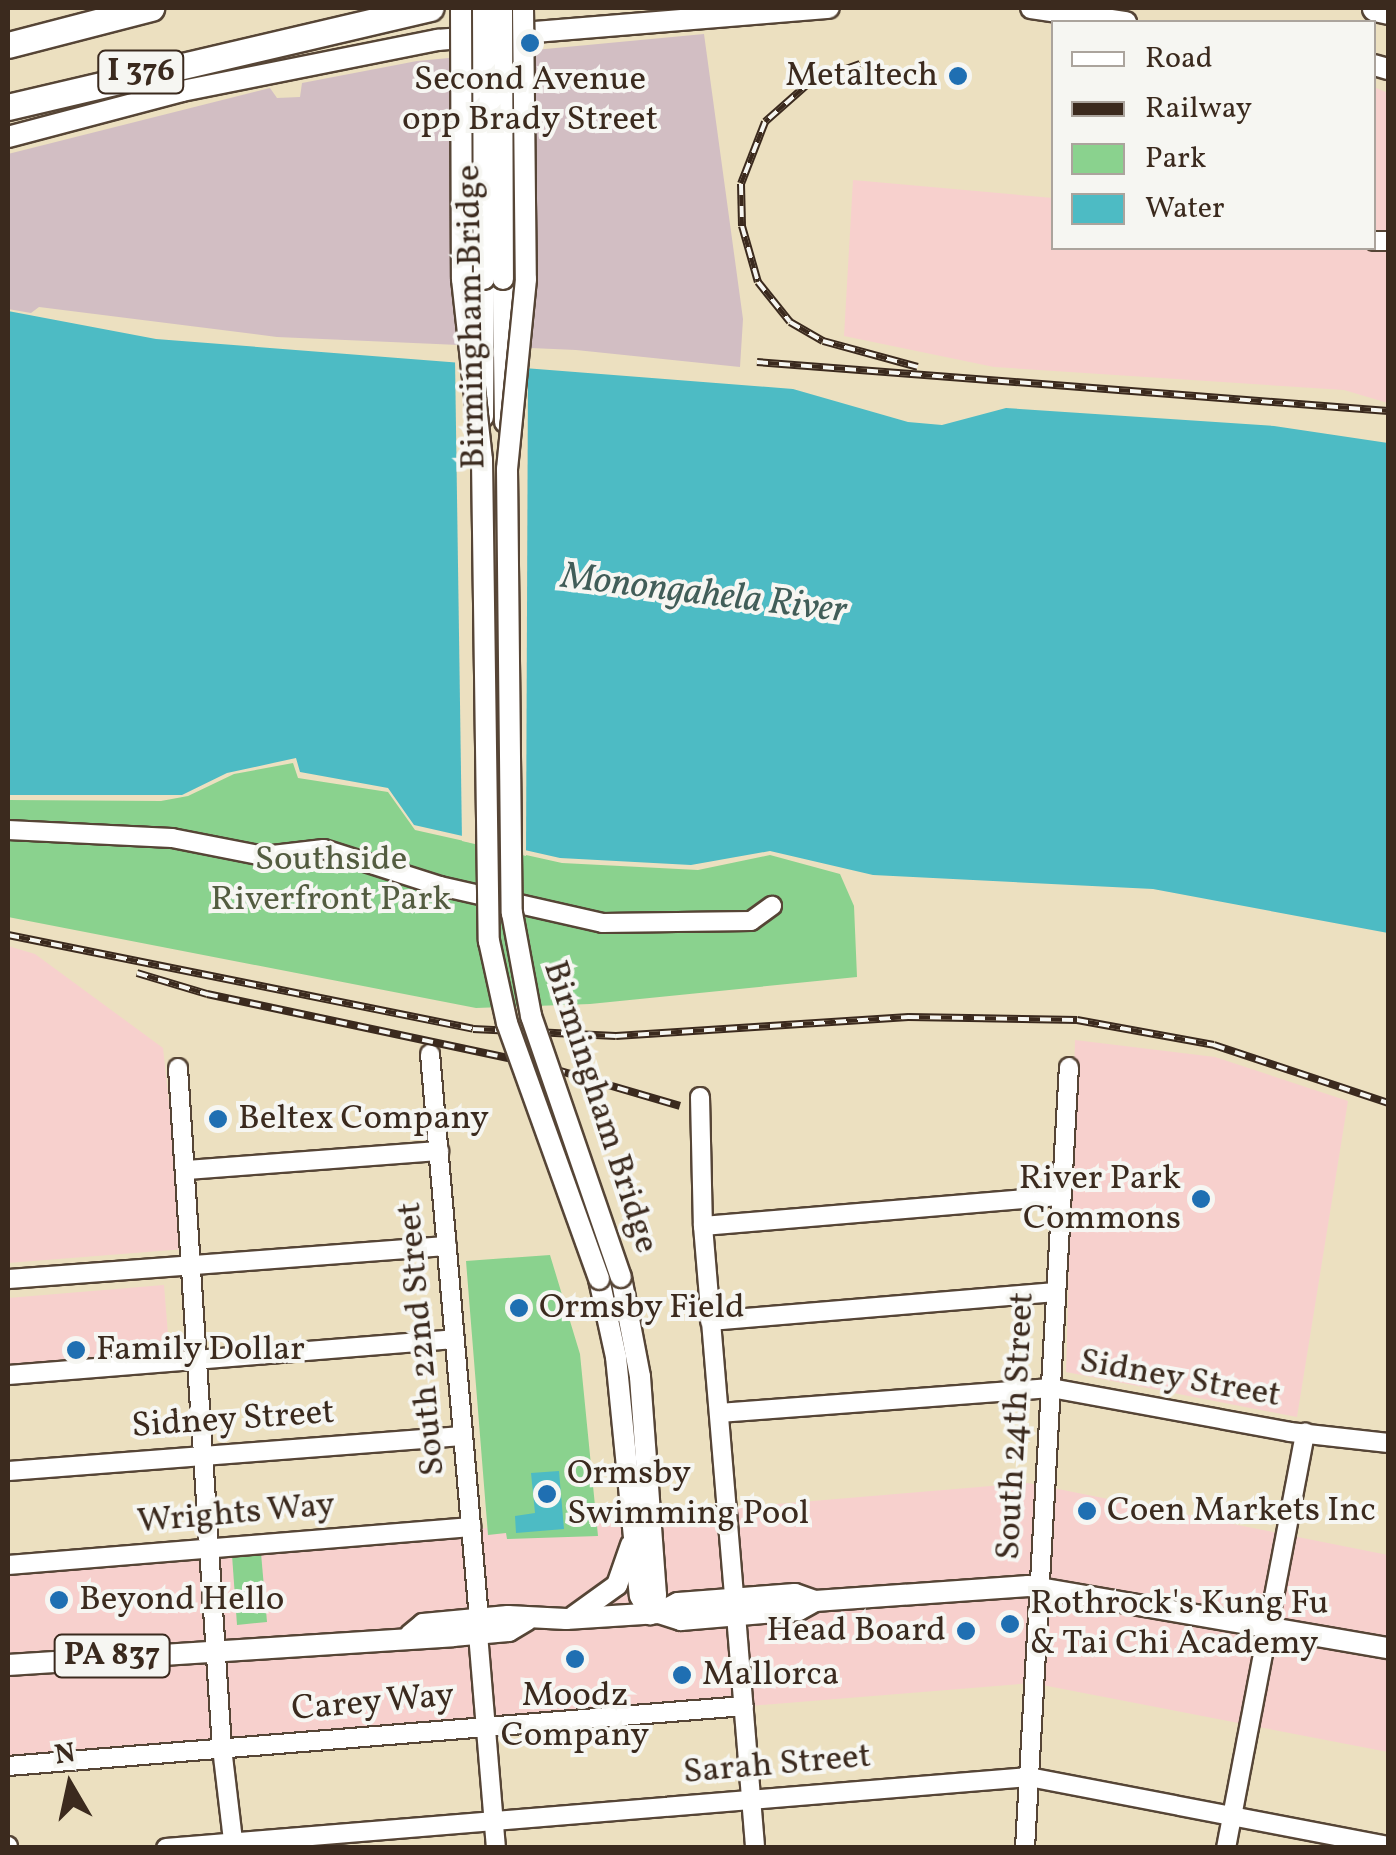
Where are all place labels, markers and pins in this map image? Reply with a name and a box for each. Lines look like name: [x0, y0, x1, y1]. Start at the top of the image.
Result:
marker: Second Avenue opp Brady Street: [519, 32, 541, 54]
place label: Metaltech: [785, 55, 938, 97]
place label: Second Avenue opp Brady Street: [401, 59, 659, 141]
marker: Metaltech: [947, 65, 969, 87]
place label: Beltex Company: [238, 1098, 489, 1140]
marker: Beltex Company: [207, 1108, 229, 1130]
place label: River Park Commons: [1019, 1158, 1181, 1240]
marker: River Park Commons: [1190, 1188, 1212, 1210]
place label: Ormsby Field: [539, 1287, 746, 1329]
marker: Ormsby Field: [508, 1297, 530, 1319]
place label: Family Dollar: [96, 1329, 306, 1371]
marker: Family Dollar: [65, 1339, 87, 1361]
place label: Ormsby Swimming Pool: [567, 1453, 809, 1535]
marker: Ormsby Swimming Pool: [536, 1483, 558, 1505]
place label: Coen Markets Inc: [1107, 1490, 1376, 1532]
marker: Coen Markets Inc: [1076, 1500, 1098, 1522]
place label: Beyond Hello: [79, 1579, 284, 1621]
place label: Rothrock's Kung Fu & Tai Chi Academy: [1030, 1583, 1329, 1665]
marker: Beyond Hello: [48, 1589, 70, 1611]
place label: Head Board: [767, 1610, 946, 1652]
marker: Rothrock's Kung Fu & Tai Chi Academy: [999, 1613, 1021, 1635]
marker: Head Board: [955, 1620, 977, 1642]
marker: Moodz Company: [564, 1648, 586, 1670]
place label: Mallorca: [702, 1654, 839, 1696]
marker: Mallorca: [671, 1664, 693, 1686]
place label: Moodz Company: [501, 1675, 649, 1757]

